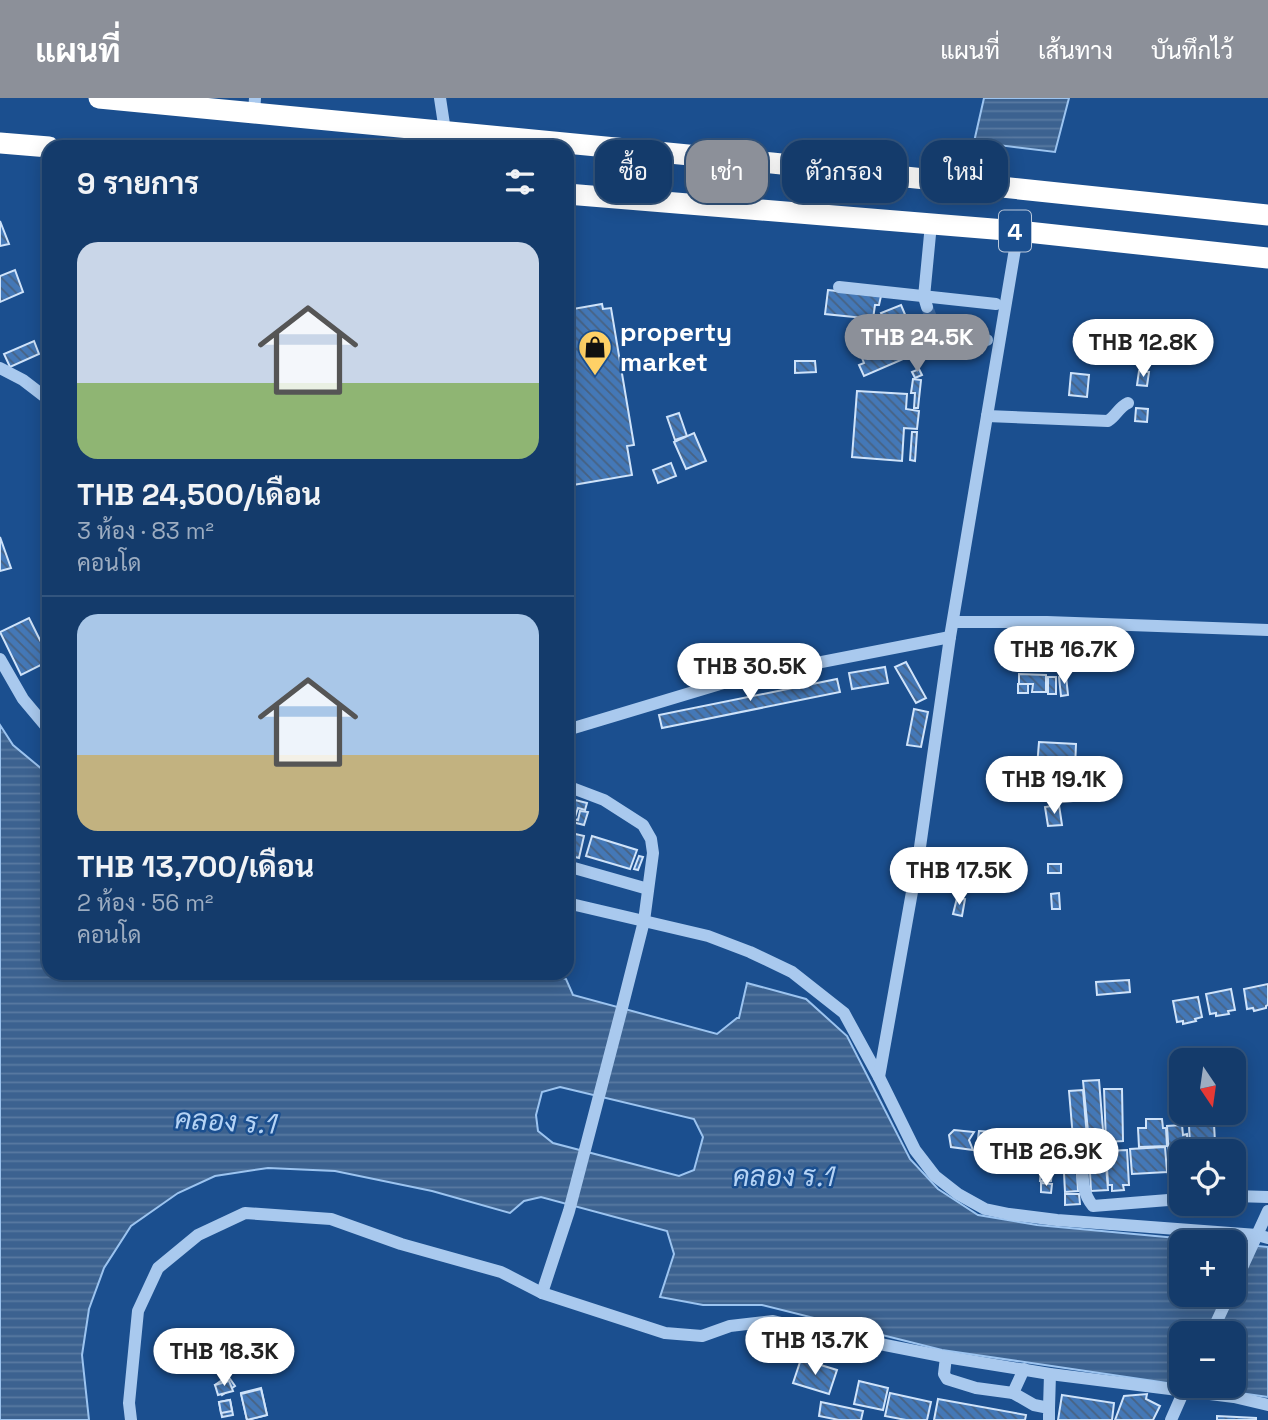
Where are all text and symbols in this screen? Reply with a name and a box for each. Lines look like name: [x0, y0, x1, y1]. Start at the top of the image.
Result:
text: แผนที่: [35, 30, 121, 72]
text: แผนที่: [940, 35, 1000, 66]
text: เส้นทาง: [1038, 35, 1113, 66]
text: บันทึกไว้: [1151, 35, 1233, 66]
chip: ซื้อ: [595, 140, 672, 203]
chip: เช่า: [686, 140, 768, 203]
chip: ตัวกรอง: [782, 140, 907, 203]
chip: ใหม่: [921, 140, 1008, 203]
icon: filters: [501, 163, 539, 201]
text: 9 รายการ: [77, 164, 199, 203]
road number: 4: [999, 211, 1031, 252]
icon: home: [245, 287, 371, 413]
pin: THB 24.5K: [837, 314, 997, 374]
place label: property market: [620, 315, 732, 379]
pin: THB 12.8K: [1063, 320, 1223, 379]
text: THB 24.5K: [861, 322, 973, 352]
text: THB 12.8K: [1089, 327, 1197, 357]
shop icon: property market: [576, 328, 614, 377]
text: THB 24,500/เดือน: [77, 475, 321, 514]
text: 3 ห้อง · 83 m²: [77, 516, 214, 546]
text: คอนโด: [77, 548, 141, 578]
pin: THB 16.7K: [984, 626, 1144, 686]
text: THB 16.7K: [1010, 634, 1118, 664]
pin: THB 30.5K: [670, 644, 830, 703]
text: THB 30.5K: [693, 651, 807, 681]
icon: home: [245, 659, 371, 785]
pin: THB 19.1K: [974, 756, 1134, 816]
text: THB 19.1K: [1002, 764, 1106, 794]
text: THB 13,700/เดือน: [77, 847, 314, 886]
pin: THB 17.5K: [879, 848, 1039, 907]
text: THB 17.5K: [906, 855, 1012, 885]
text: 2 ห้อง · 56 m²: [77, 888, 213, 918]
text: คอนโด: [77, 920, 141, 950]
north arrow: [1169, 1048, 1246, 1125]
map controls: [1169, 1048, 1246, 1398]
water label: คลอง ร.1: [174, 1100, 279, 1142]
pin: THB 26.9K: [966, 1128, 1126, 1188]
text: THB 26.9K: [990, 1136, 1102, 1166]
button: locate: [1169, 1139, 1246, 1216]
water label: คลอง ร.1: [733, 1158, 837, 1194]
button: +: [1169, 1230, 1246, 1307]
pin: THB 13.7K: [735, 1318, 895, 1377]
button: −: [1169, 1321, 1246, 1398]
text: THB 13.7K: [761, 1325, 869, 1355]
pin: THB 18.3K: [144, 1328, 304, 1388]
text: THB 18.3K: [169, 1336, 279, 1366]

